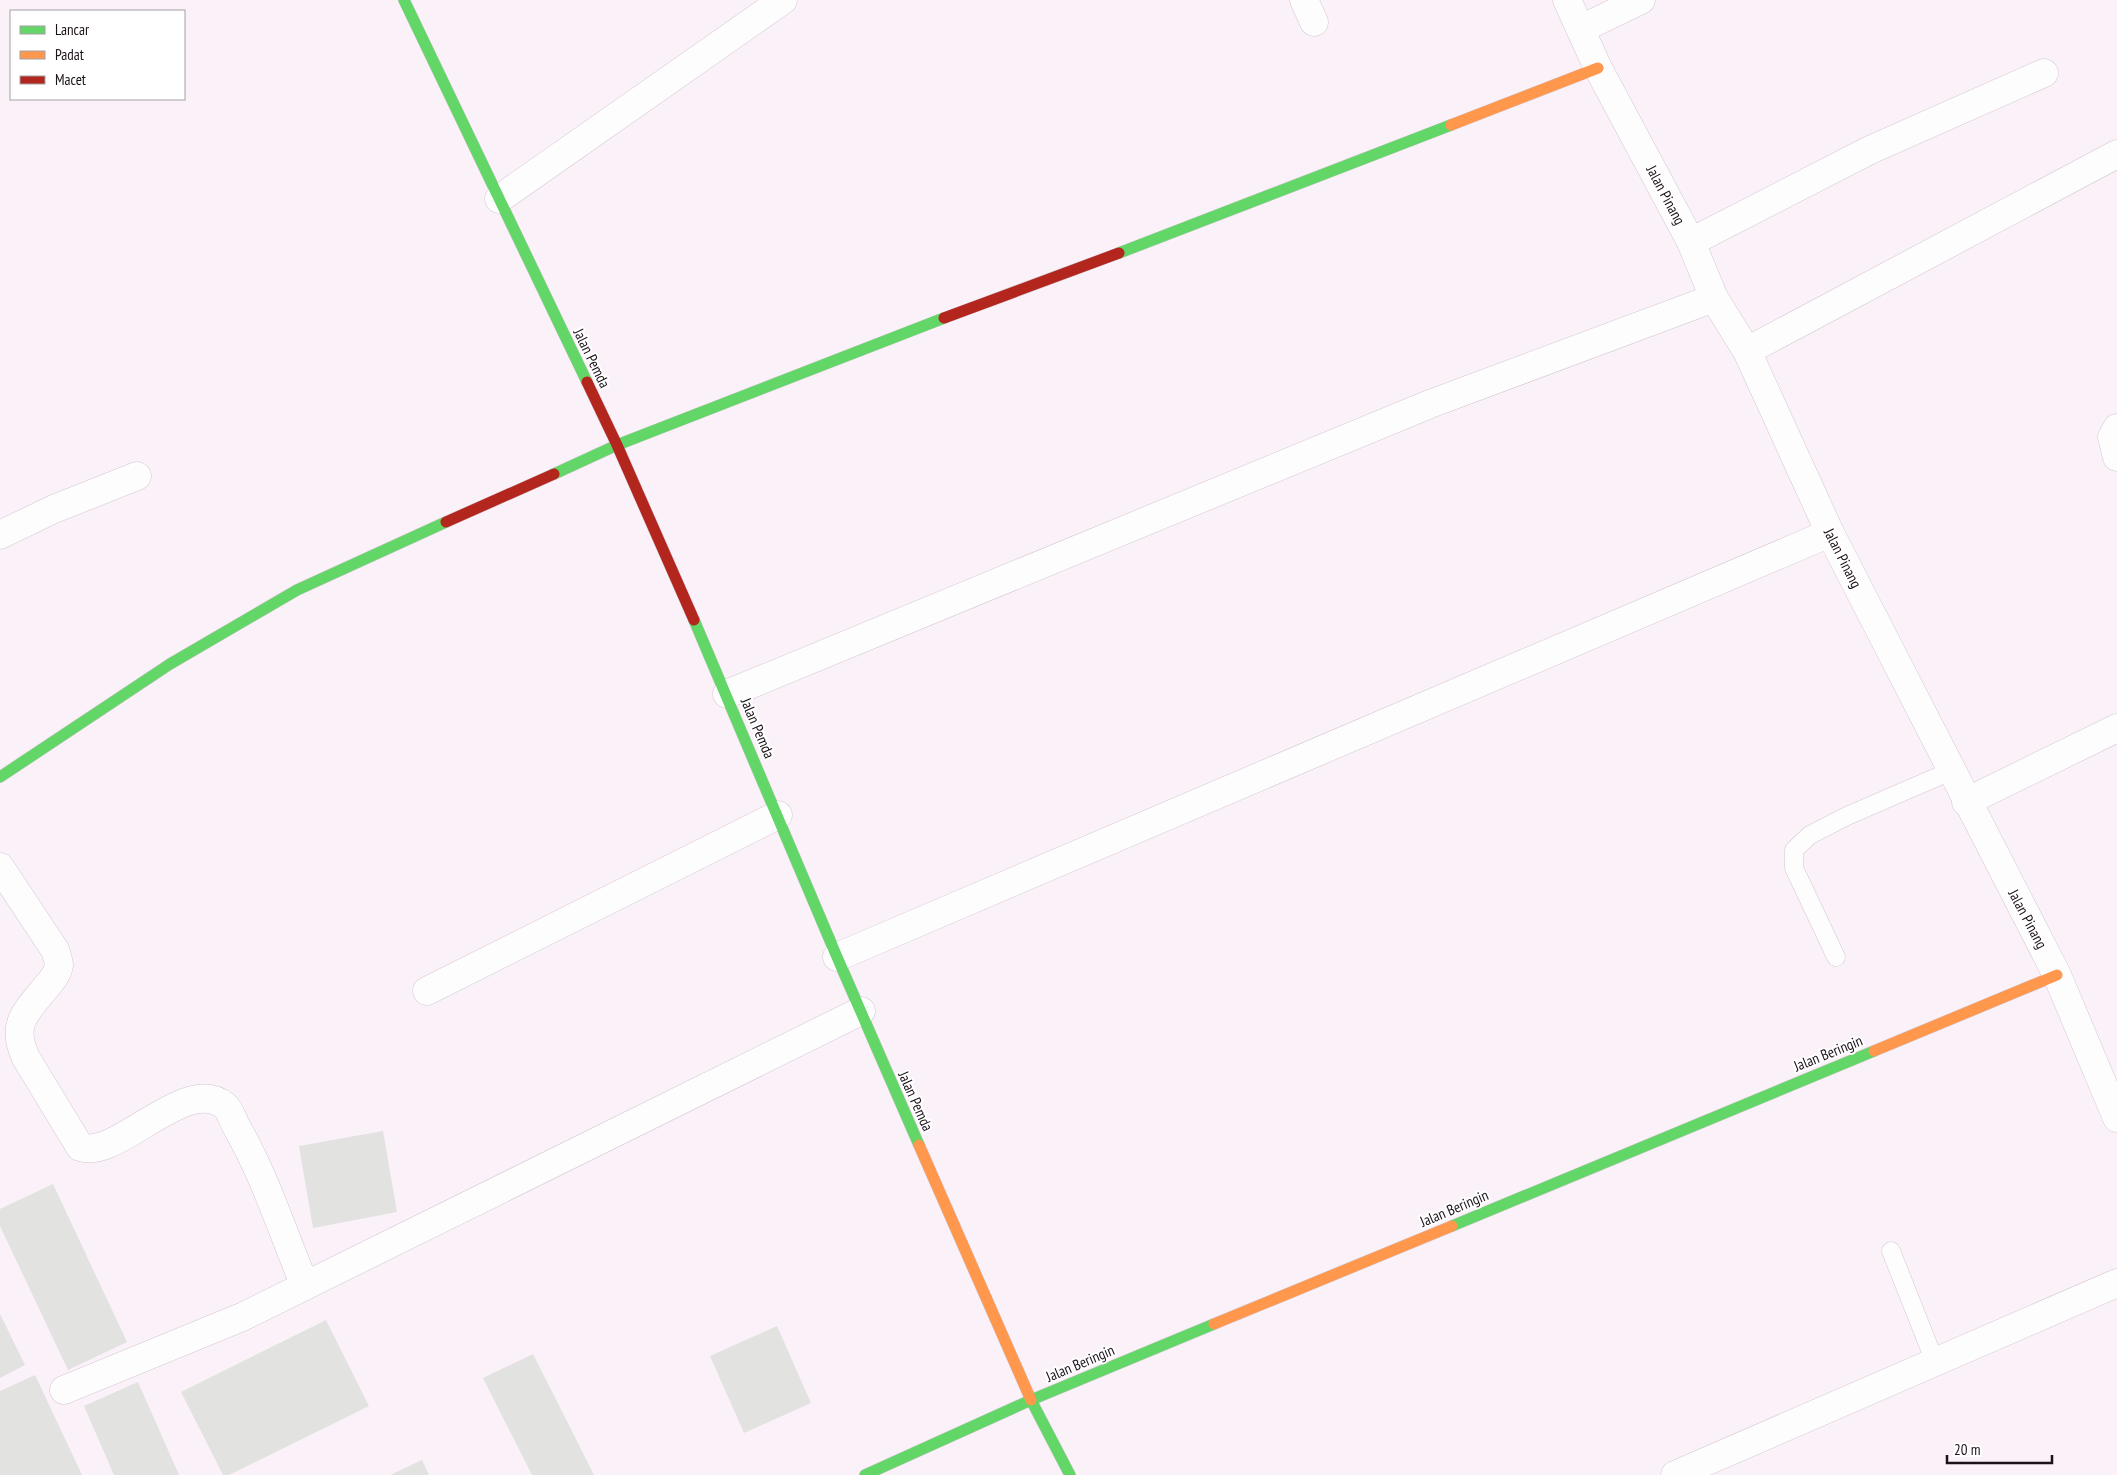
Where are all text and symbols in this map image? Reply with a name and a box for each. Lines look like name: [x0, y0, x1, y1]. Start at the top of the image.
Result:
legend: [10, 10, 185, 100]
text: Lancar: [55, 20, 90, 39]
text: Padat: [55, 45, 84, 64]
text: Macet: [55, 70, 86, 89]
street label: Jalan Pinang: [1642, 161, 1690, 228]
street label: Jalan Pemda: [569, 324, 614, 391]
street label: Jalan Pinang: [1819, 524, 1866, 591]
street label: Jalan Pemda: [736, 694, 779, 761]
street label: Jalan Pinang: [2004, 885, 2052, 952]
street label: Jalan Beringin: [1790, 1031, 1865, 1076]
street label: Jalan Pemda: [894, 1067, 938, 1134]
street label: Jalan Beringin: [1416, 1185, 1491, 1231]
street label: Jalan Beringin: [1042, 1340, 1117, 1386]
scale bar: [1947, 1432, 2052, 1464]
text: 20 m: [1954, 1440, 1980, 1459]

